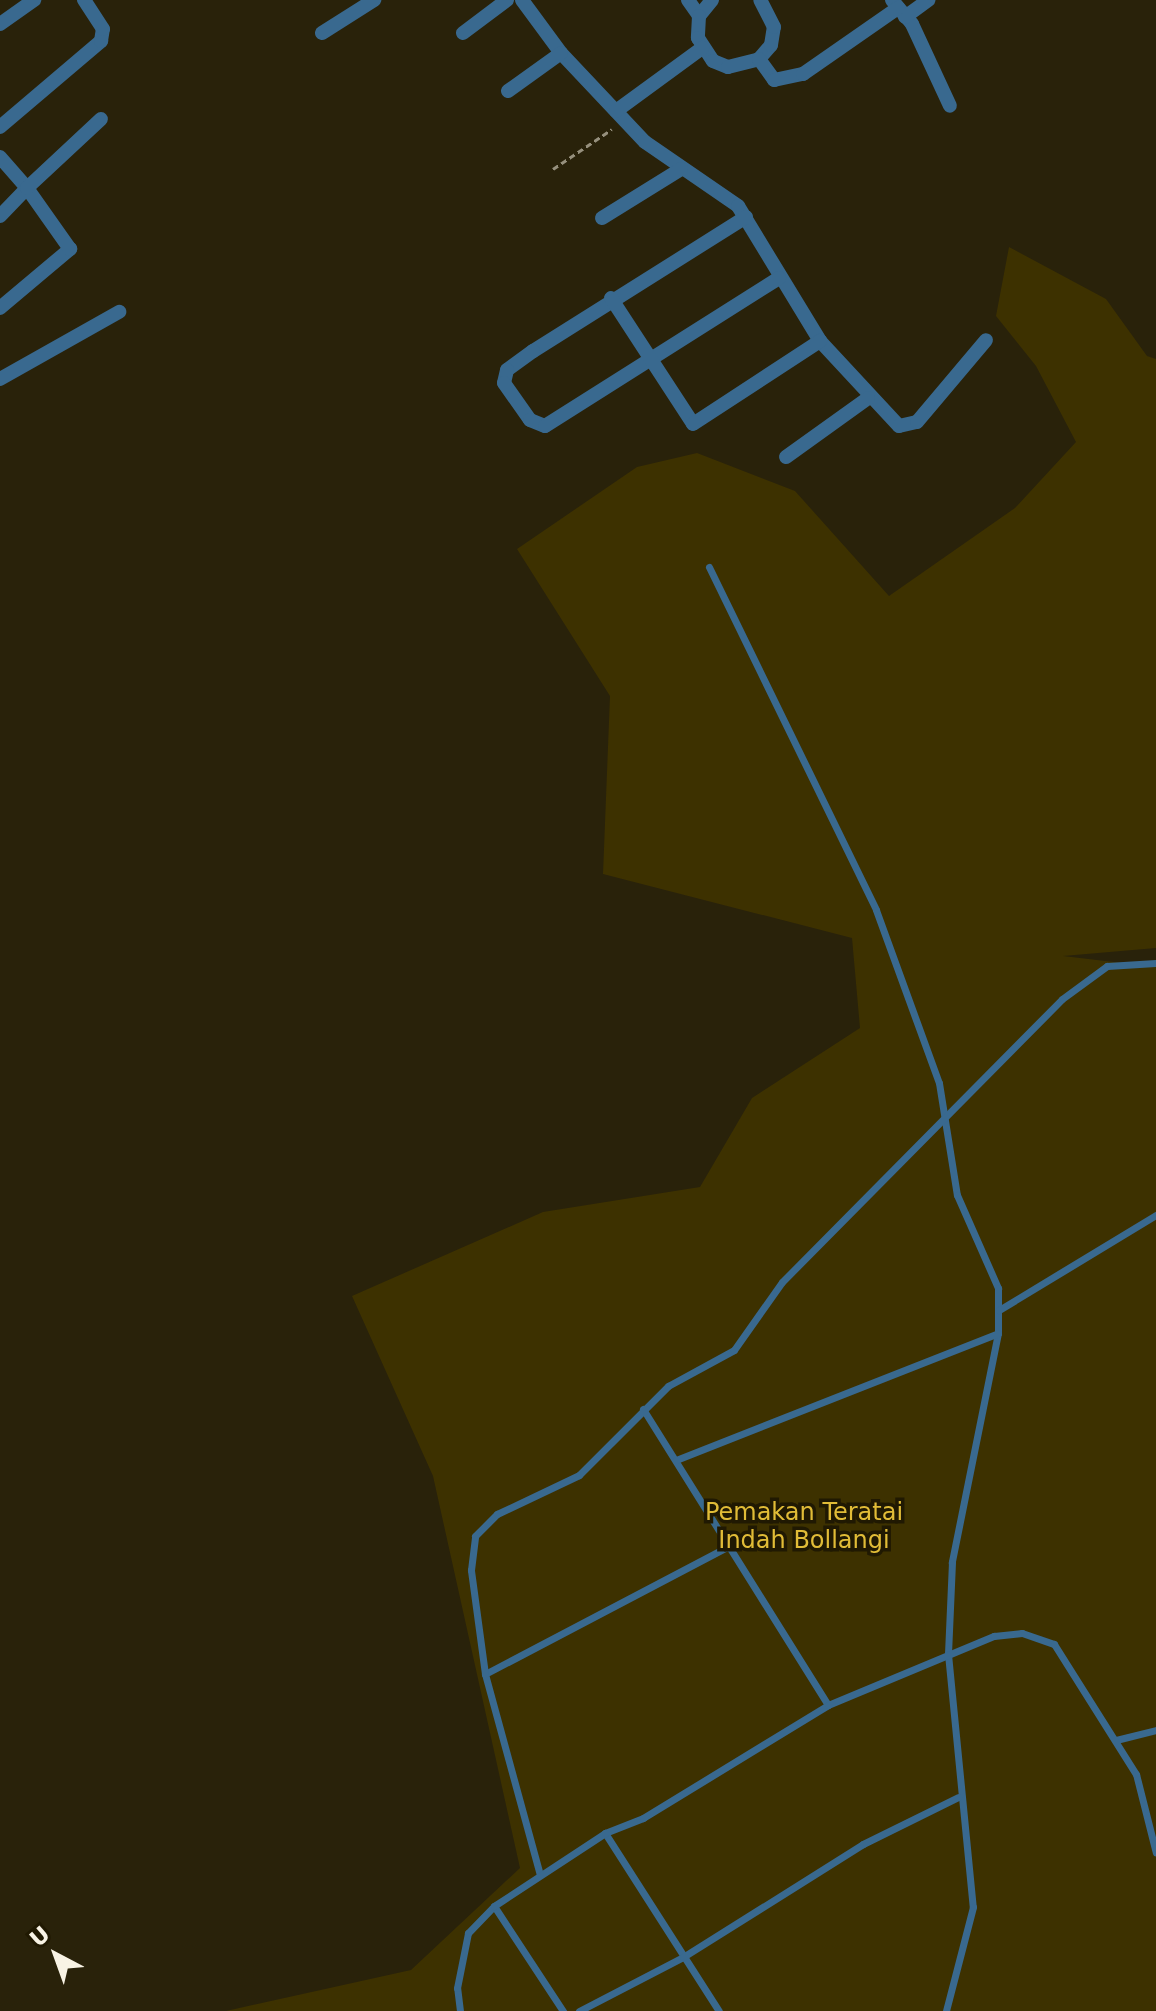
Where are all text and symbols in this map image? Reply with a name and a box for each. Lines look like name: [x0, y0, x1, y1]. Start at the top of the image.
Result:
park label: Pemakan Teratai Indah Bollangi: [705, 1499, 903, 1555]
north arrow: [16, 1915, 96, 1995]
text: U: [25, 1921, 55, 1952]

